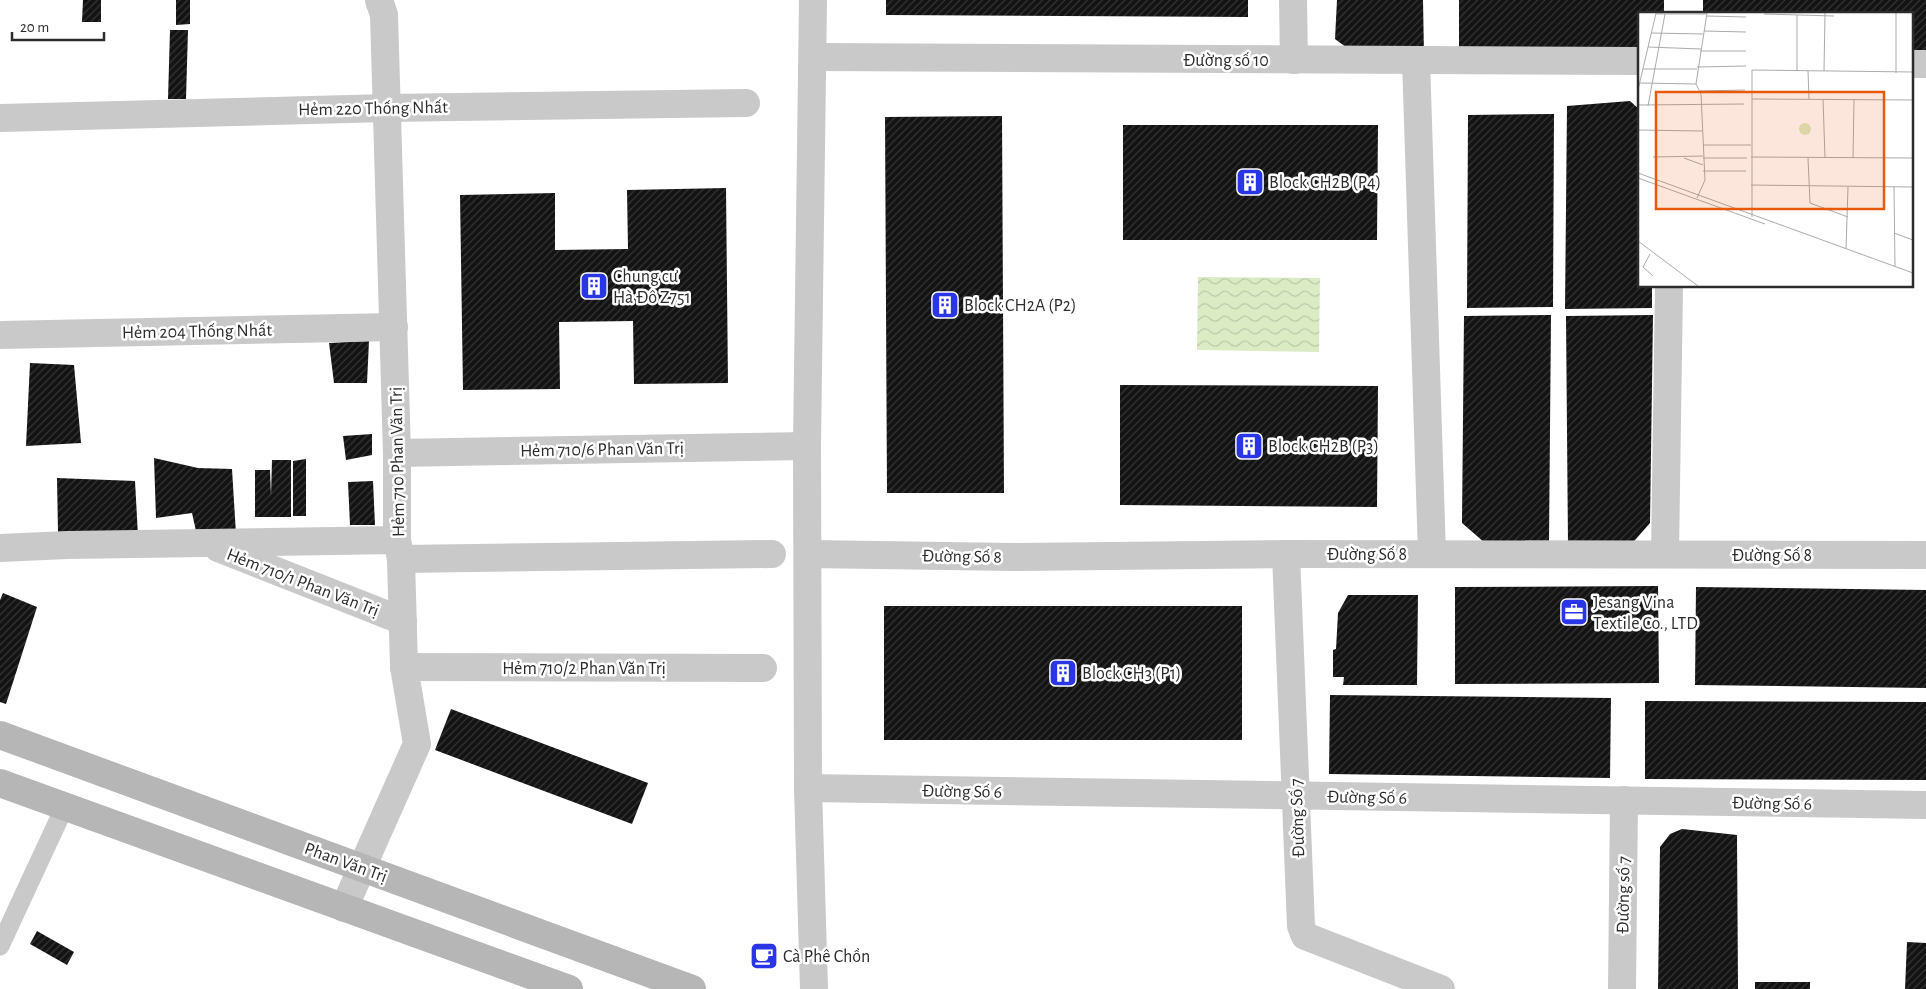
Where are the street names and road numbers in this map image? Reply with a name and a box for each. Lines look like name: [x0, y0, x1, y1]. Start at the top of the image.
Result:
street label: Đường số 10: [1183, 51, 1269, 70]
street label: Hẻm 220 Thống Nhất: [298, 98, 448, 119]
street label: Hẻm 204 Thống Nhất: [122, 321, 273, 342]
street label: Hẻm 710 Phan Văn Trị: [388, 387, 408, 537]
street label: Hẻm 710/6 Phan Văn Trị: [520, 440, 684, 460]
street label: Đường Số 8: [1327, 545, 1407, 564]
street label: Hẻm 710/1 Phan Văn Trị: [224, 546, 381, 620]
street label: Đường Số 8: [922, 546, 1002, 567]
street label: Đường Số 8: [1732, 546, 1812, 565]
street label: Hẻm 710/2 Phan Văn Trị: [502, 660, 666, 678]
street label: Đường Số 7: [1287, 778, 1308, 858]
street label: Đường Số 6: [922, 781, 1002, 802]
street label: Đường Số 6: [1327, 787, 1407, 808]
street label: Đường Số 6: [1732, 793, 1812, 814]
street label: Phan Văn Trị: [302, 840, 389, 886]
street label: Đường số 7: [1613, 856, 1634, 934]

